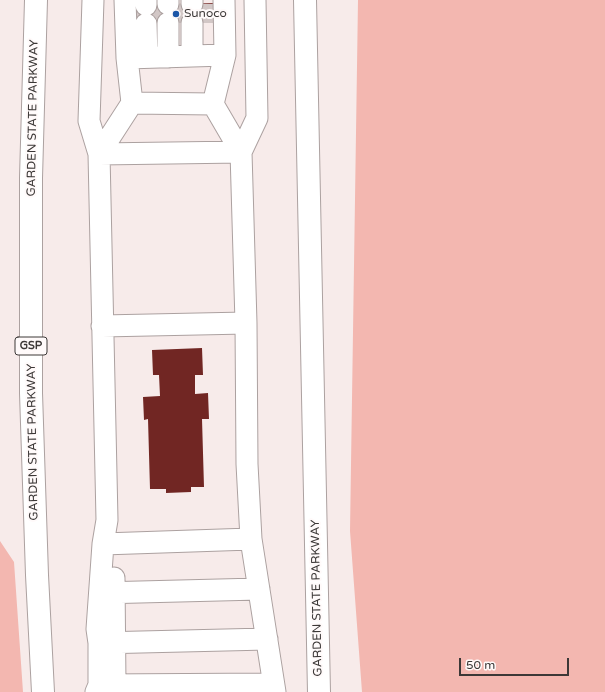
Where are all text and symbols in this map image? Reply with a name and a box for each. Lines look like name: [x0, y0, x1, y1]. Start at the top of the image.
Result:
place label: Sunoco: [184, 7, 227, 21]
marker: Sunoco: [171, 9, 181, 19]
street label: GARDEN STATE PARKWAY: [24, 39, 42, 197]
road number: GSP: [15, 337, 47, 355]
street label: GARDEN STATE PARKWAY: [24, 363, 42, 521]
street label: GARDEN STATE PARKWAY: [308, 519, 326, 677]
scale bar: [461, 650, 571, 676]
text: 50 m: [466, 658, 495, 672]

